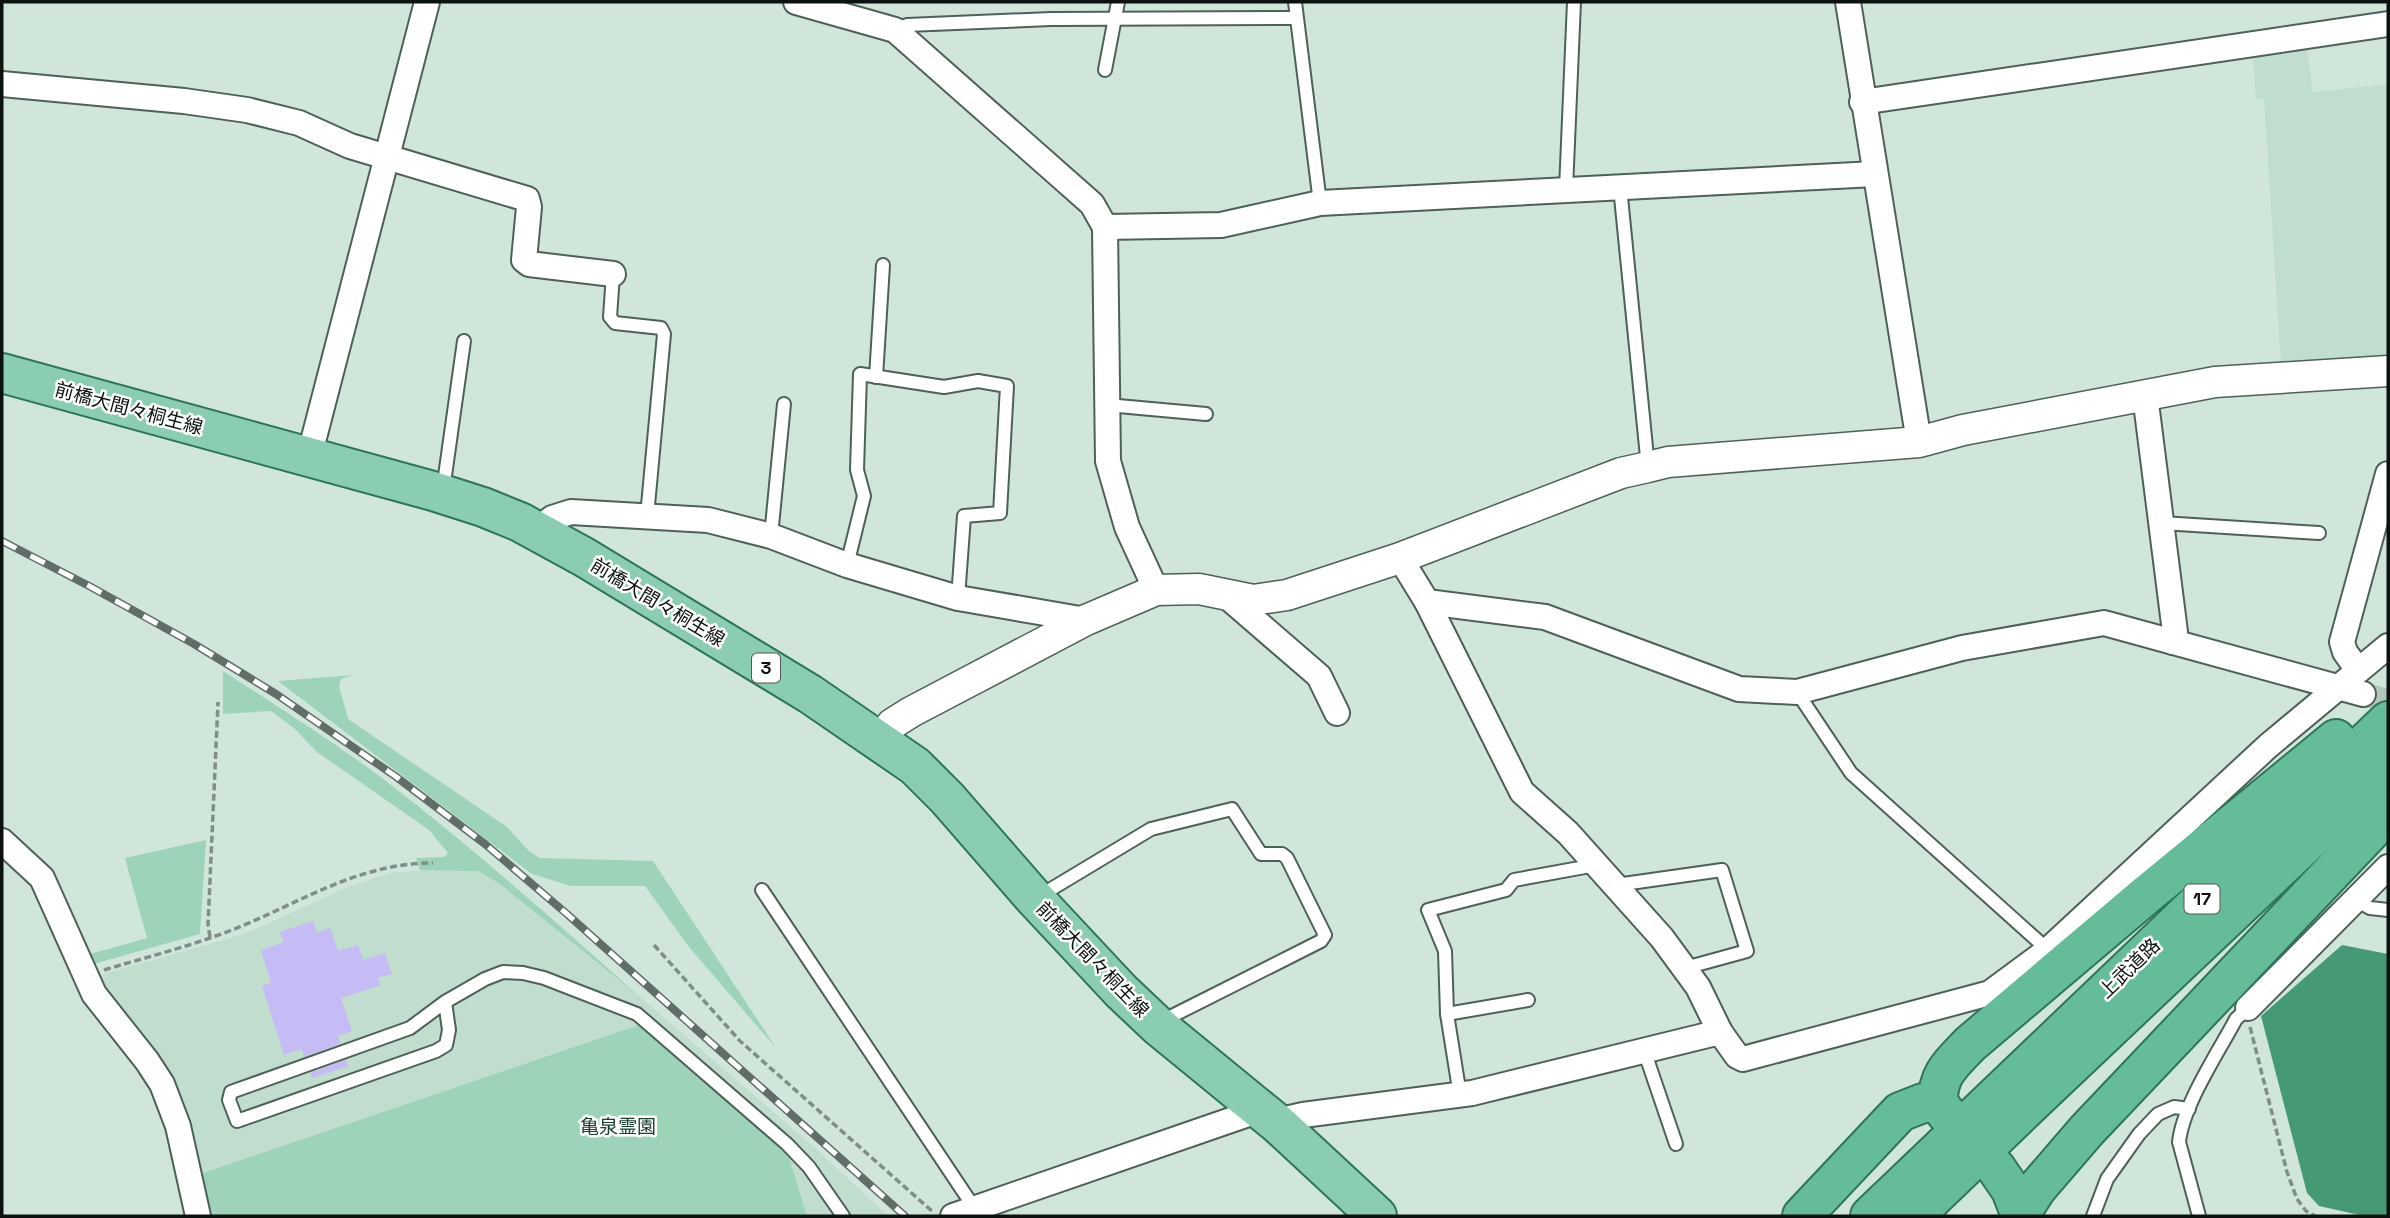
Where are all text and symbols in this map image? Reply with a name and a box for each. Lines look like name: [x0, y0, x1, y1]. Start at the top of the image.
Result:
street label: 前橋大間々桐生線: [52, 377, 206, 440]
street label: 前橋大間々桐生線: [586, 553, 729, 652]
road number: 3: [752, 654, 780, 682]
road number: 17: [2184, 884, 2220, 914]
street label: 前橋大間々桐生線: [1031, 896, 1154, 1023]
street label: 上武道路: [2093, 933, 2165, 1004]
park label: 亀泉霊園: [580, 1114, 656, 1139]

